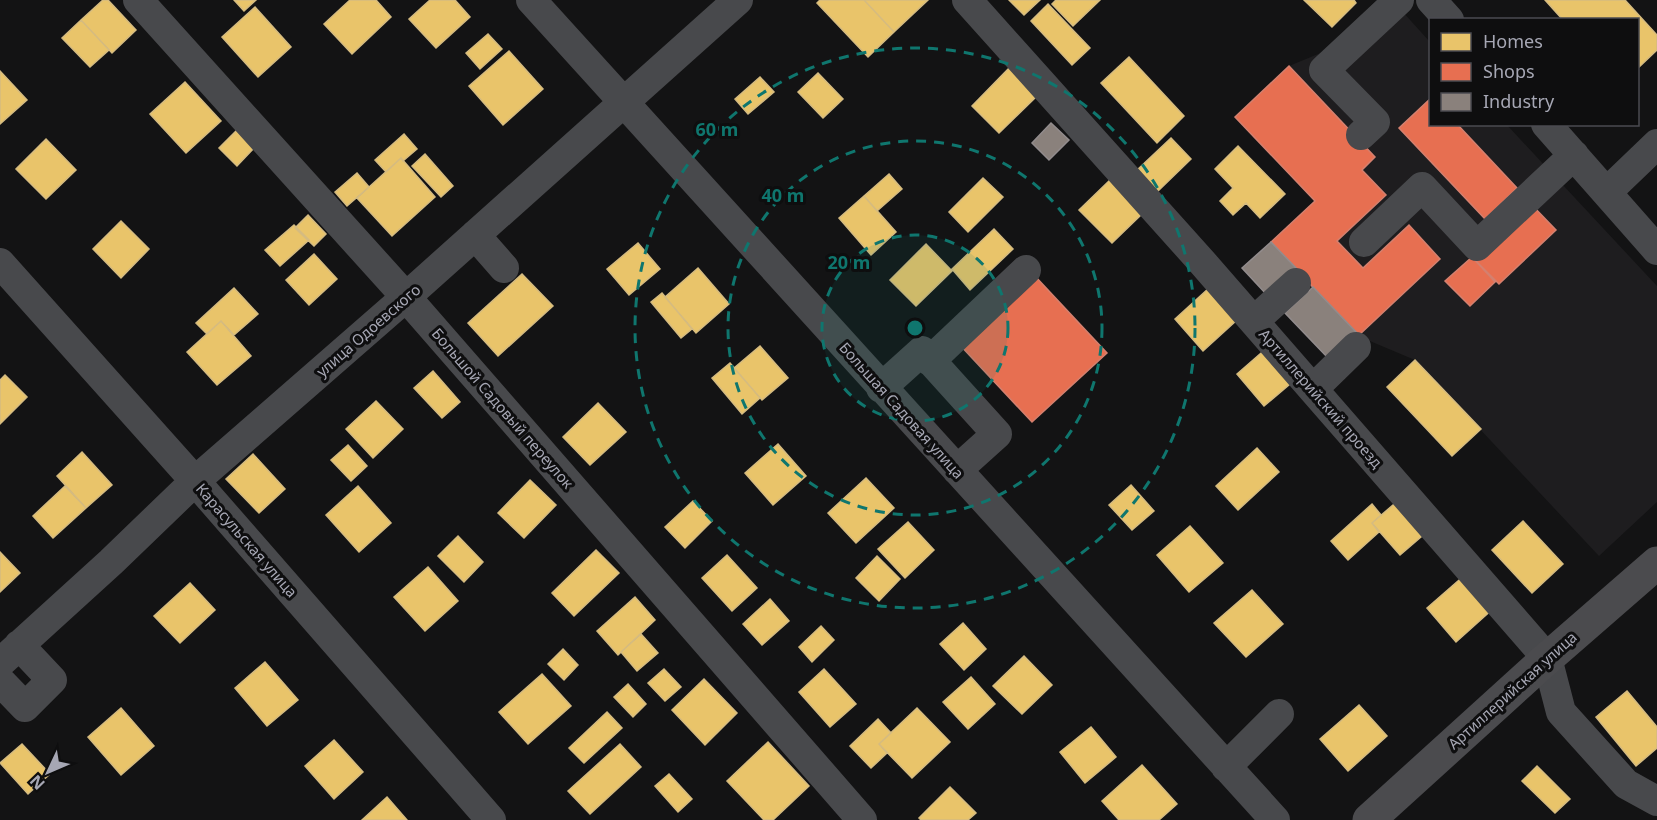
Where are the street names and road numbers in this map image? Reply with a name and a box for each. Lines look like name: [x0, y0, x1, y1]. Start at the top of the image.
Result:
street label: улица Одоевского: [312, 279, 424, 381]
street label: Большой Садовый переулок: [428, 324, 578, 493]
street label: Артиллерийский проезд: [1255, 324, 1387, 472]
street label: Большая Садовая улица: [835, 337, 969, 483]
street label: Карасульская улица: [192, 479, 302, 601]
street label: Артиллерийская улица: [1443, 627, 1581, 753]

